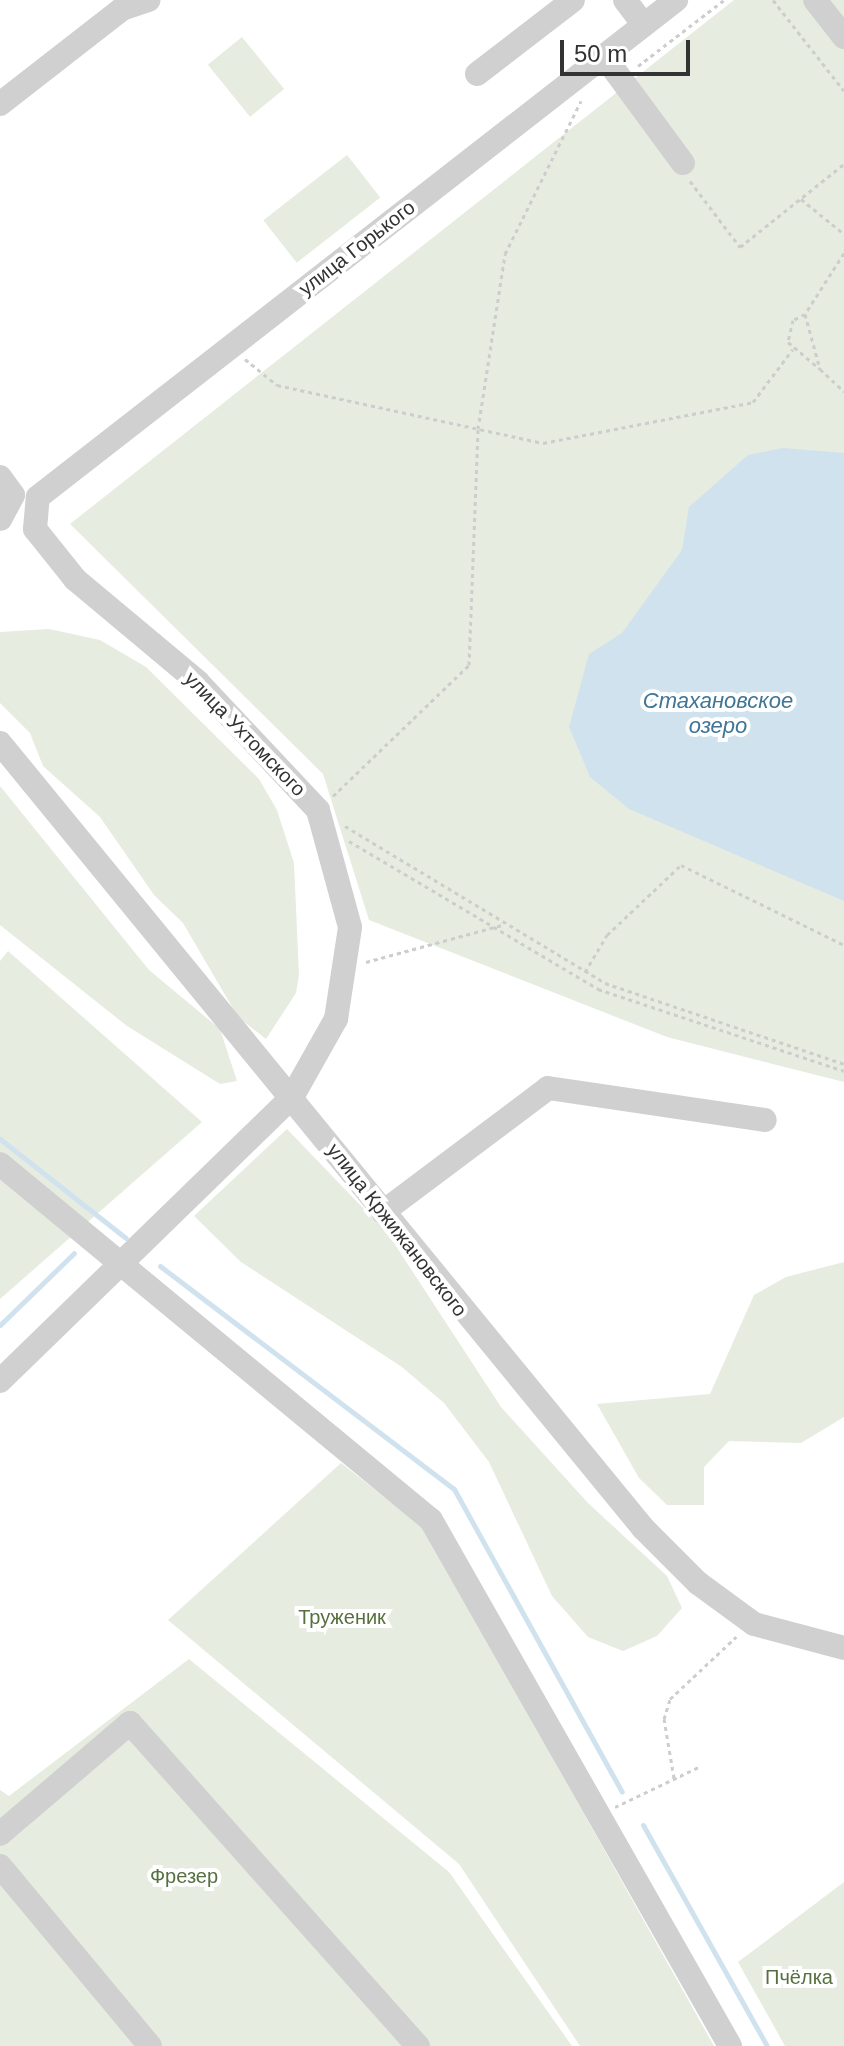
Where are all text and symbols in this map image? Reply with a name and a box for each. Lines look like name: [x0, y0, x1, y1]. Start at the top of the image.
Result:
scale bar: [564, 24, 694, 74]
text: 50 m: [574, 40, 627, 67]
street label: улица Горького: [294, 195, 420, 301]
street label: улица Ухтомского: [179, 667, 311, 801]
water label: Стахановское озеро: [643, 687, 793, 738]
street label: улица Кржижановского: [322, 1139, 472, 1321]
park label: Труженик: [298, 1605, 386, 1629]
park label: Фрезер: [150, 1864, 218, 1888]
park label: Пчёлка: [765, 1965, 833, 1989]

